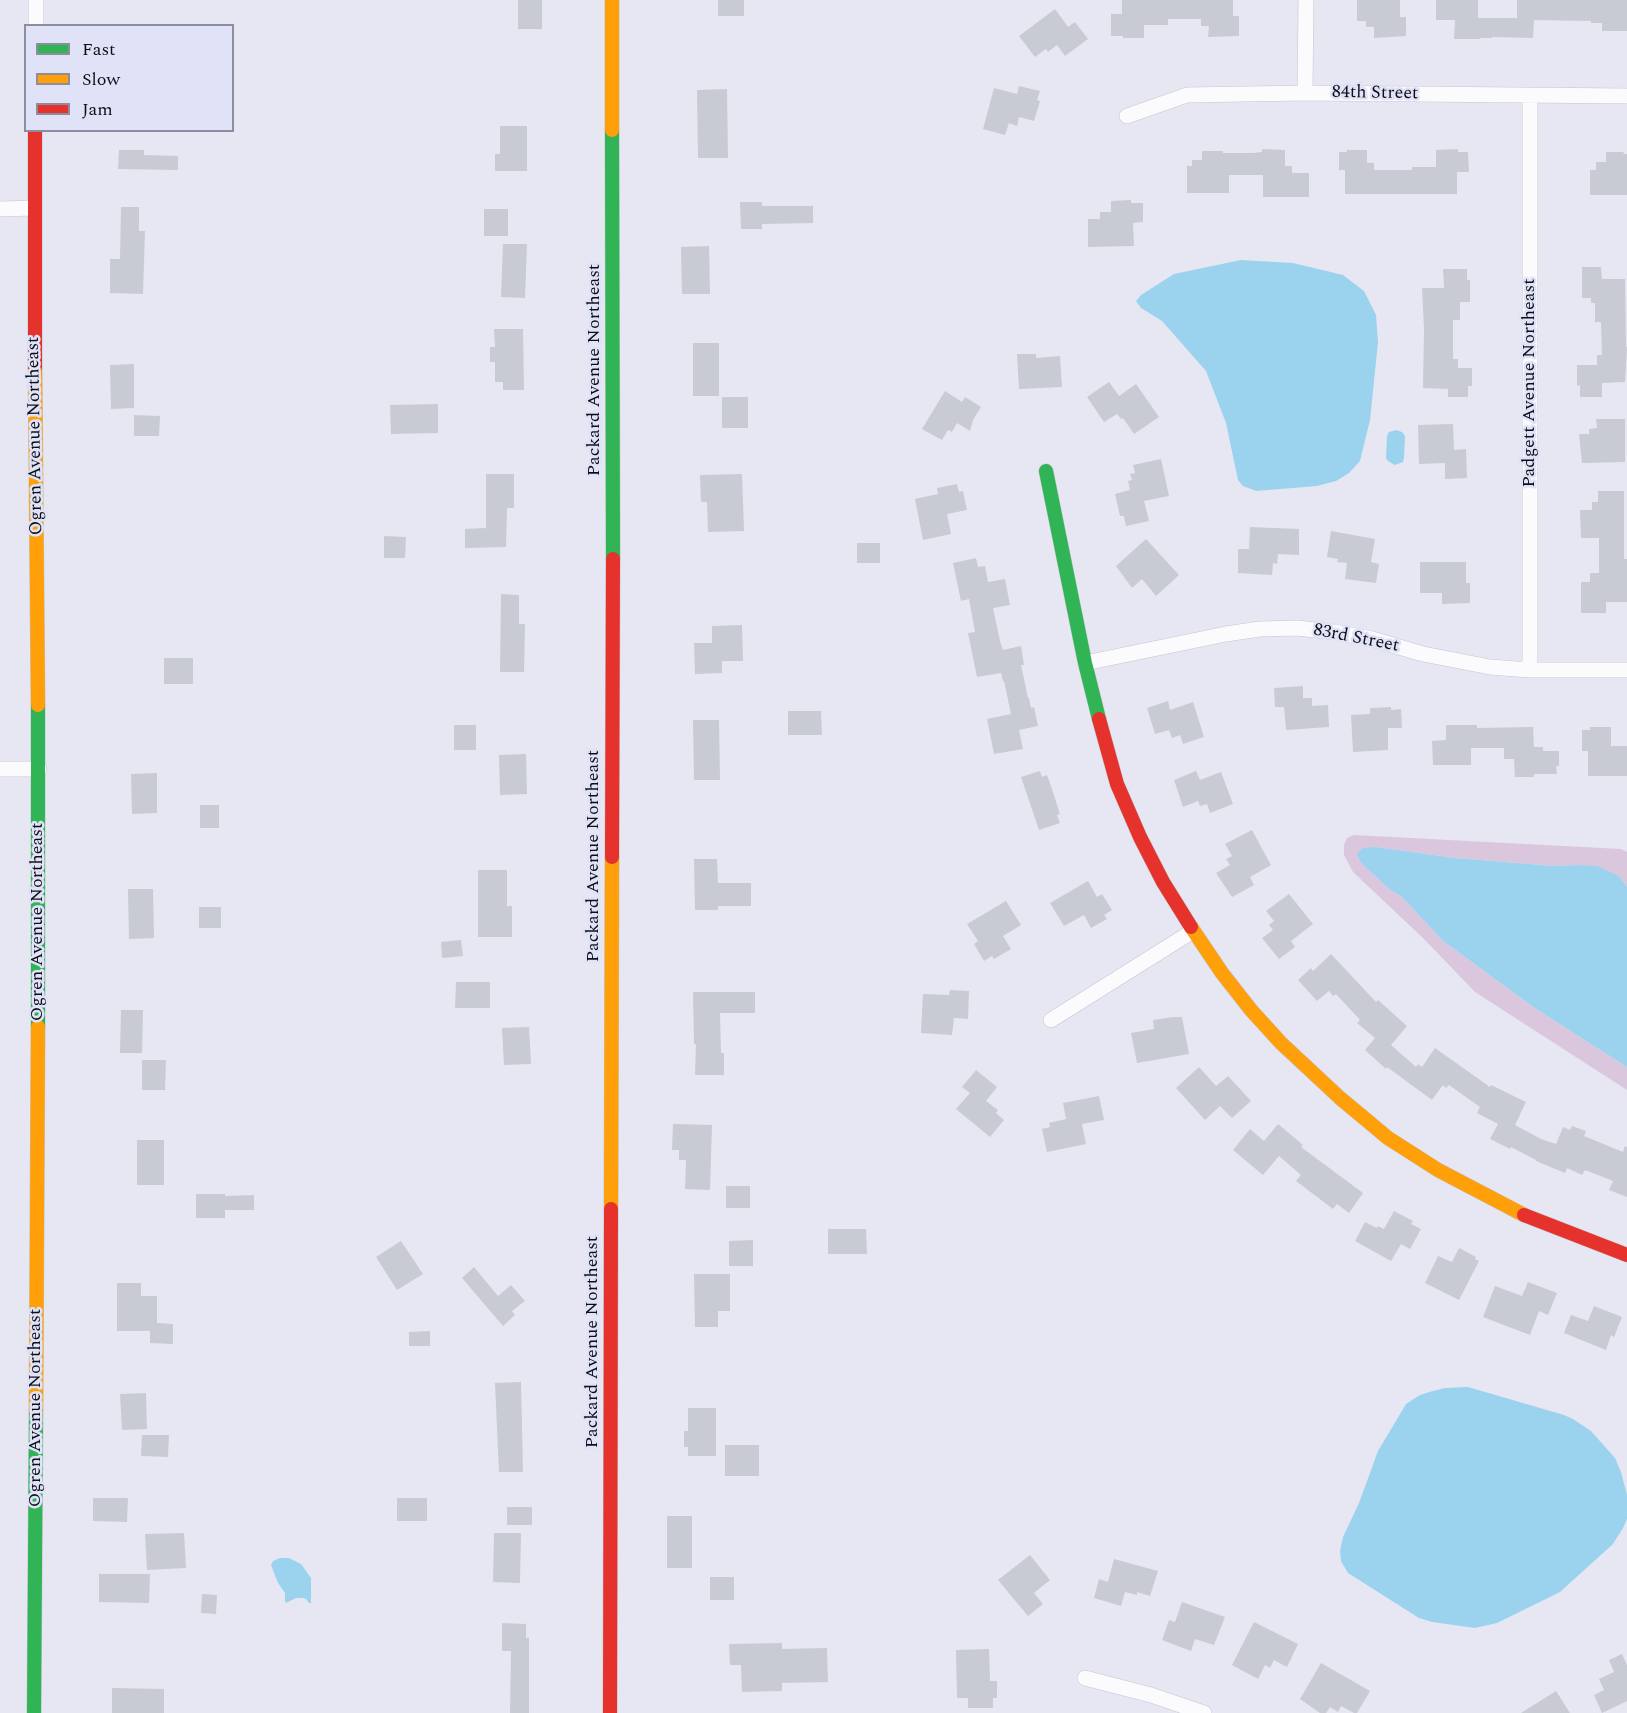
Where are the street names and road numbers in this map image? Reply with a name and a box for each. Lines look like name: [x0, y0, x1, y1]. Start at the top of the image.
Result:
street label: 84th Street: [1332, 82, 1418, 106]
street label: Packard Avenue Northeast: [584, 264, 606, 476]
street label: Padgett Avenue Northeast: [1519, 278, 1541, 488]
street label: Ogren Avenue Northeast: [23, 337, 49, 535]
street label: 83rd Street: [1311, 620, 1401, 658]
street label: Packard Avenue Northeast: [583, 750, 605, 962]
street label: Ogren Avenue Northeast: [27, 823, 49, 1021]
street label: Packard Avenue Northeast: [582, 1236, 604, 1448]
street label: Ogren Avenue Northeast: [25, 1309, 47, 1507]

